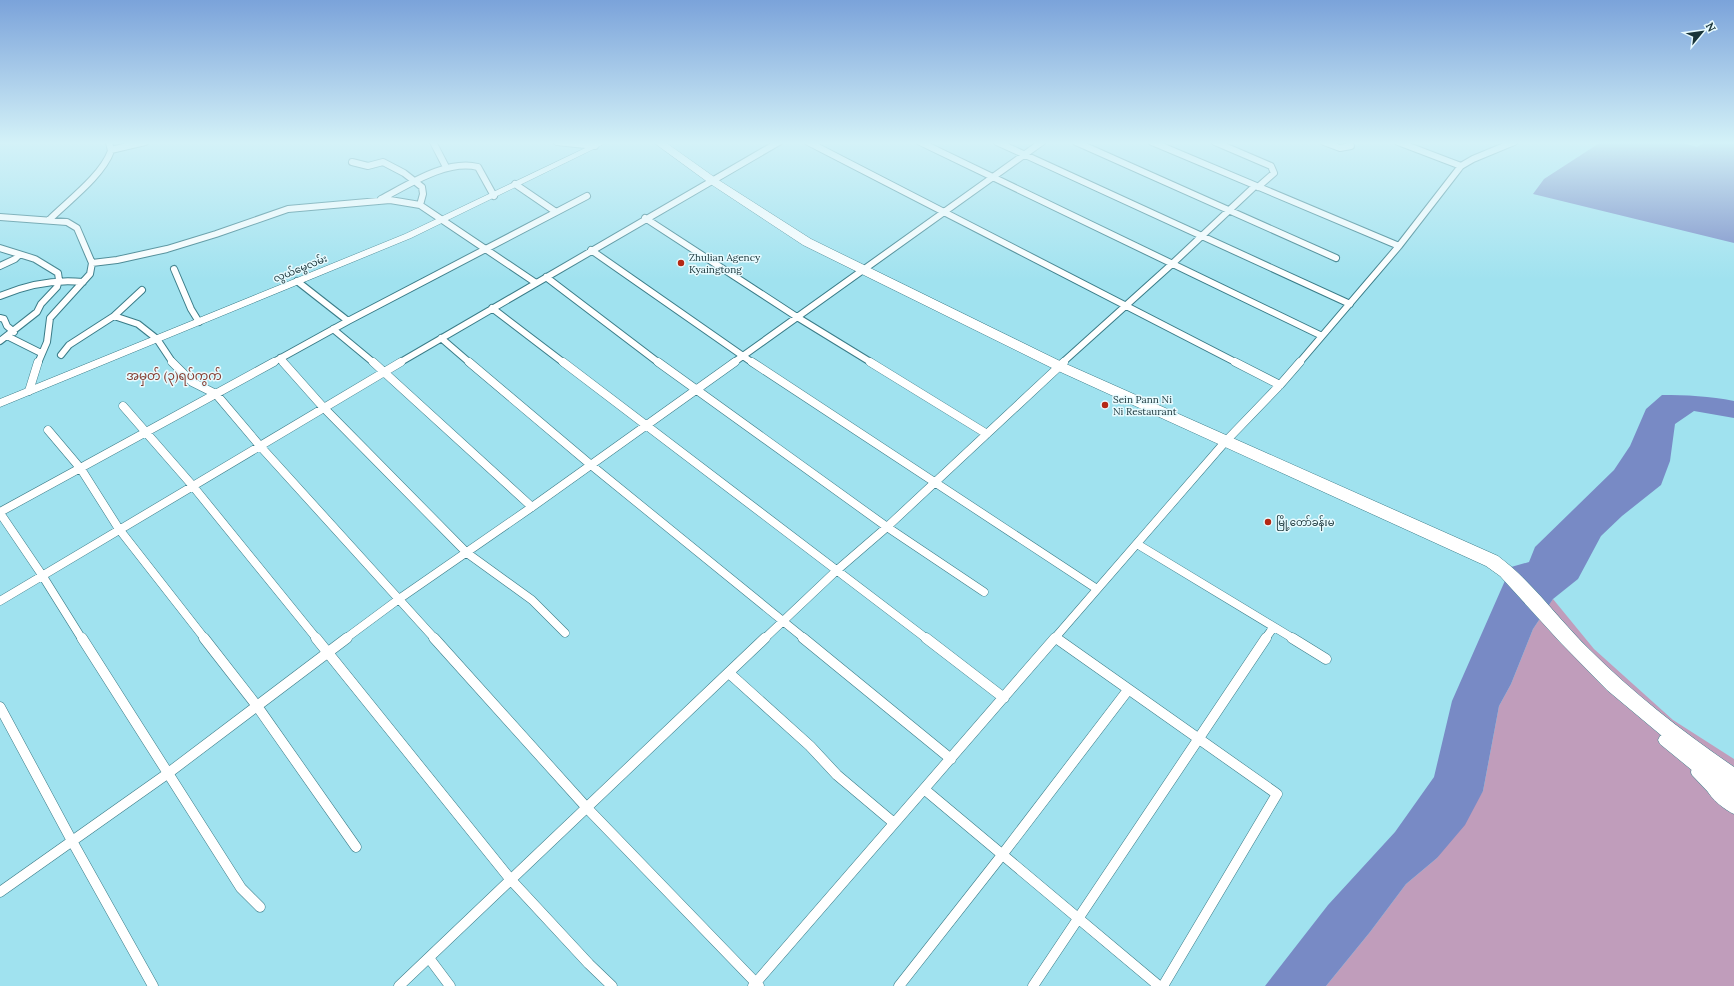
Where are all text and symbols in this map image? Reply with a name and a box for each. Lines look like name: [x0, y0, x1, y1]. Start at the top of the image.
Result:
north arrow: [1682, 12, 1722, 52]
text: N: [1703, 20, 1719, 35]
street label: လွယ်မွေလမ်း: [271, 251, 330, 287]
place label: Zhulian Agency Kyaingtong: [689, 251, 761, 276]
marker: Zhulian Agency Kyaingtong: [676, 258, 686, 268]
district label: အမှတ် (၃)ရပ်ကွက်: [126, 367, 222, 386]
place label: Sein Pann Ni Ni Restaurant: [1113, 393, 1177, 418]
marker: Sein Pann Ni Ni Restaurant: [1100, 400, 1110, 410]
place label: မြို့တော်ခန်းမ: [1276, 515, 1335, 531]
marker: မြို့တော်ခန်းမ: [1263, 517, 1273, 527]

